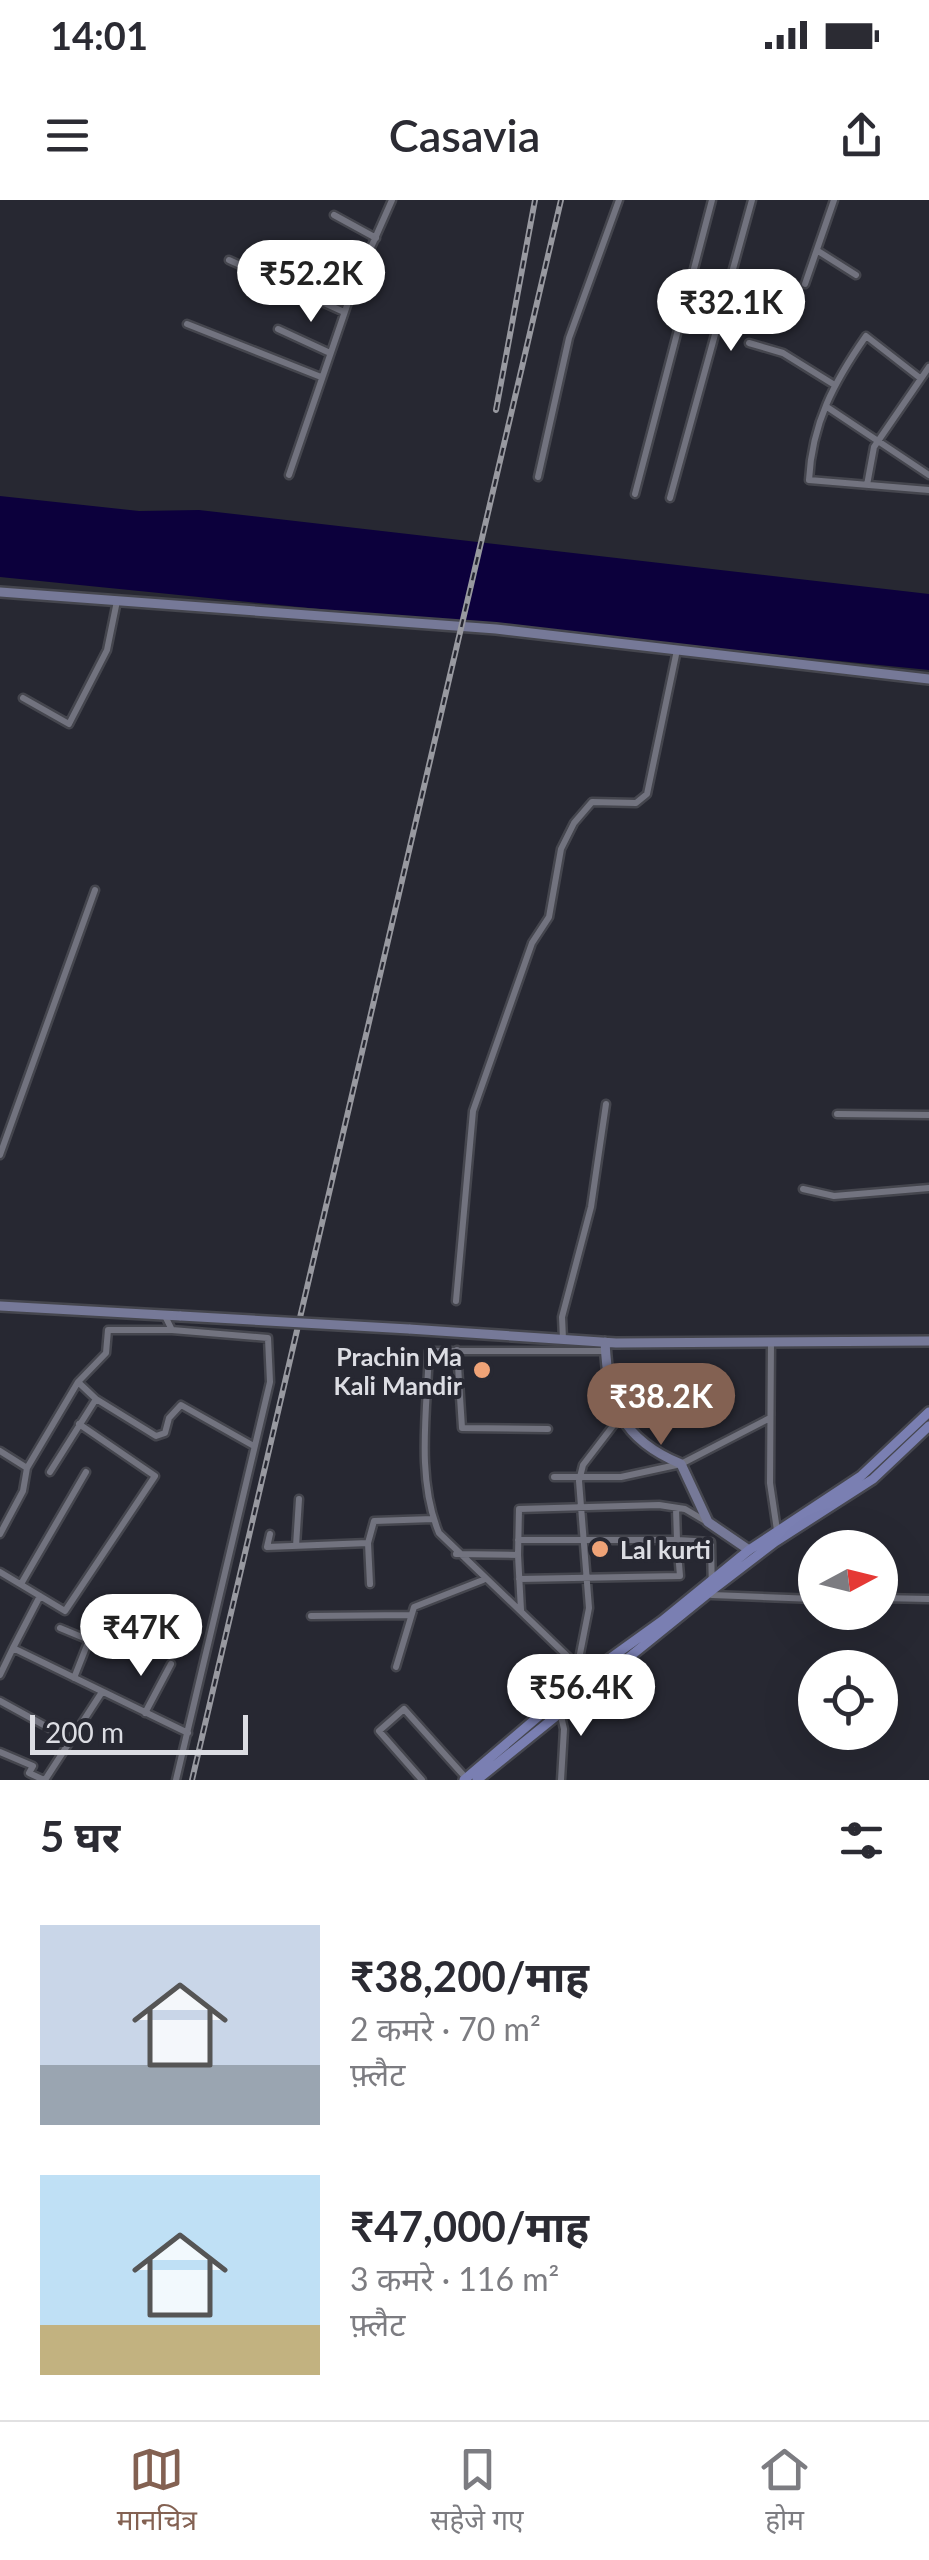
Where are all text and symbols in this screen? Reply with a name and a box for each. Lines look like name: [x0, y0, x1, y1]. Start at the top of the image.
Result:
text: 14:01: [50, 12, 148, 58]
icon: menu: [40, 108, 95, 163]
text: Casavia: [389, 108, 540, 162]
icon: share: [834, 108, 889, 163]
pin: ₹52.2K: [230, 240, 392, 325]
text: ₹52.2K: [259, 253, 363, 292]
pin: ₹32.1K: [650, 269, 812, 354]
text: ₹32.1K: [679, 282, 783, 321]
place label: Prachin Ma Kali Mandir: [334, 1341, 463, 1400]
marker: Prachin Ma Kali Mandir: [471, 1359, 493, 1381]
pin: ₹38.2K: [580, 1363, 742, 1448]
text: ₹38.2K: [609, 1376, 713, 1415]
north arrow: [798, 1530, 898, 1630]
map controls: [798, 1530, 898, 1750]
place label: Lal kurti: [620, 1534, 711, 1564]
marker: Lal kurti: [589, 1538, 611, 1560]
pin: ₹47K: [82, 1594, 200, 1679]
text: ₹47K: [102, 1607, 180, 1646]
button: locate: [798, 1650, 898, 1750]
pin: ₹56.4K: [500, 1654, 662, 1739]
text: ₹56.4K: [529, 1667, 633, 1706]
scale bar: [30, 1710, 248, 1754]
text: 200 m: [45, 1715, 124, 1749]
text: 5 घर: [40, 1811, 120, 1861]
icon: filters: [834, 1813, 889, 1868]
text: ₹38,200/माह: [350, 1951, 589, 2001]
icon: home: [120, 1965, 240, 2085]
text: 2 कमरे · 70 m²: [350, 2009, 541, 2048]
text: फ़्लैट: [350, 2054, 405, 2093]
text: ₹47,000/माह: [350, 2201, 589, 2251]
icon: home: [120, 2215, 240, 2335]
text: 3 कमरे · 116 m²: [350, 2259, 559, 2298]
text: फ़्लैट: [350, 2304, 405, 2343]
tab: मानचित्र: [117, 2442, 197, 2541]
tab: सहेजे गए: [431, 2442, 524, 2541]
tab: होम: [757, 2442, 812, 2541]

